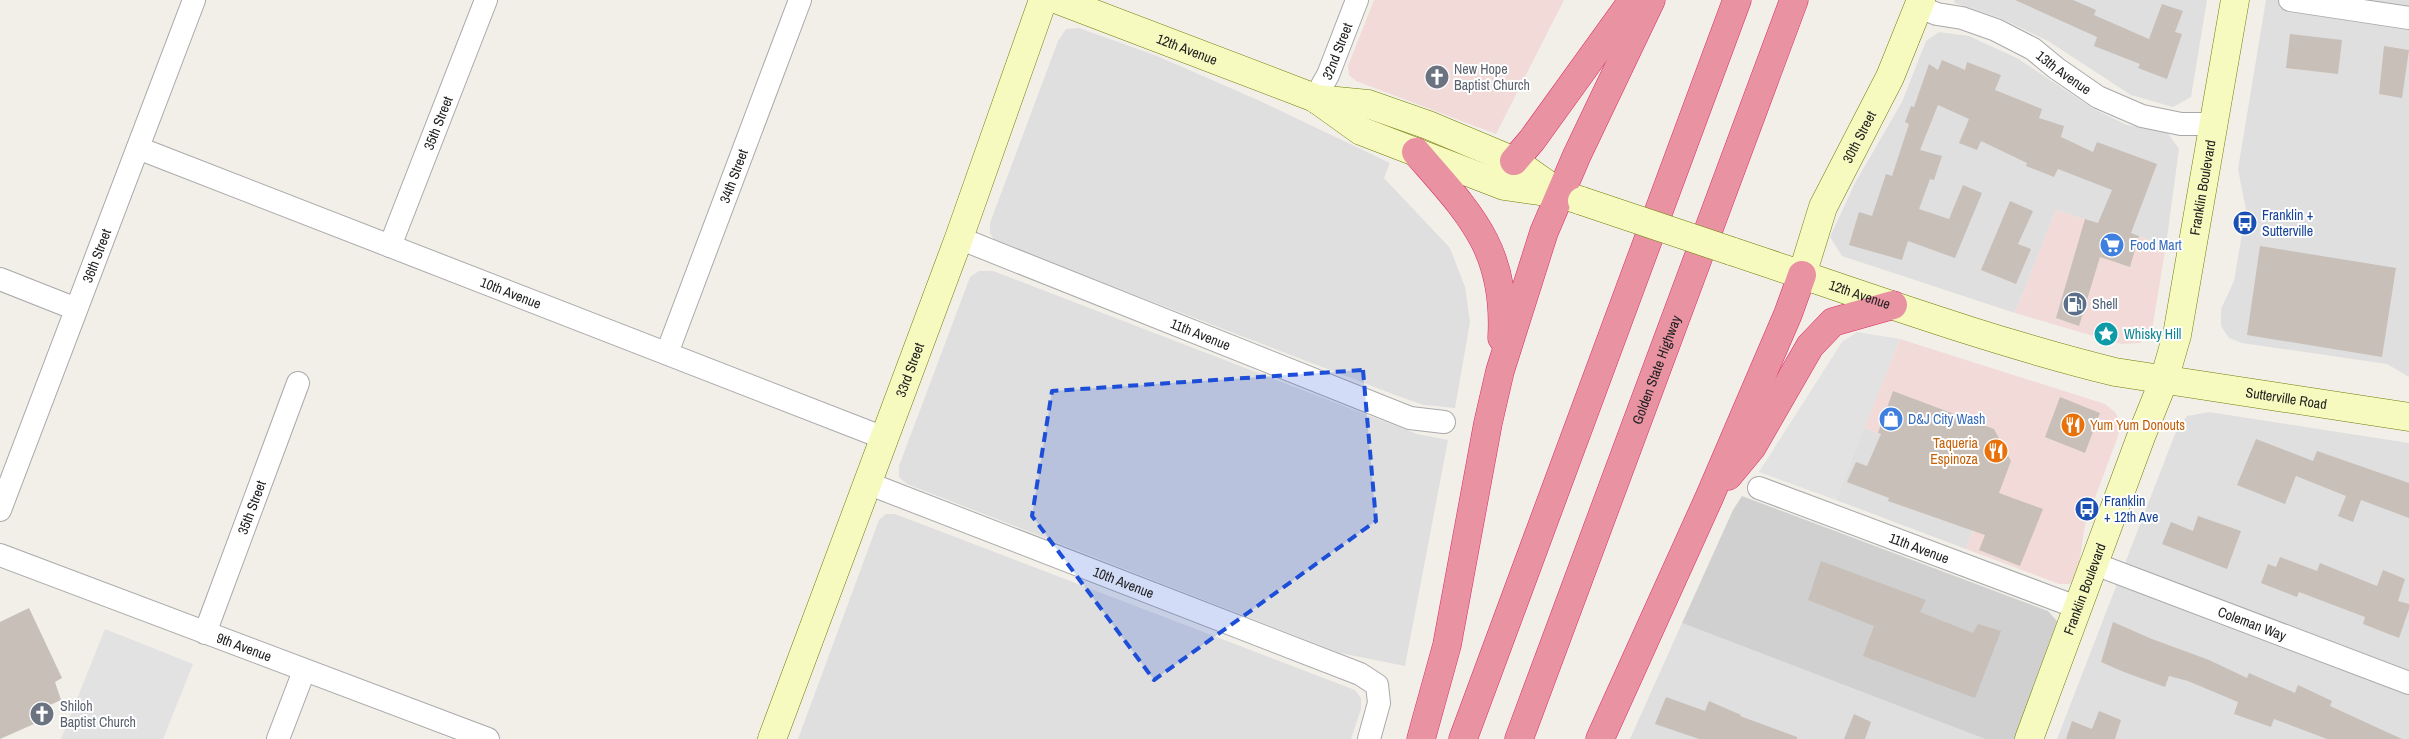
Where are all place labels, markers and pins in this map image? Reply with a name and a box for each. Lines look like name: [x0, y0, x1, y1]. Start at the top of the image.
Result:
place label: New Hope Baptist Church: [1454, 60, 1530, 94]
church icon: New Hope Baptist Church: [1424, 64, 1450, 90]
place label: Franklin + Sutterville: [2262, 206, 2314, 240]
bus stop icon: Franklin + Sutterville: [2232, 210, 2258, 236]
supermarket icon: Food Mart: [2099, 232, 2125, 258]
place label: Food Mart: [2130, 236, 2182, 254]
fuel station icon: Shell: [2062, 291, 2088, 317]
place label: Shell: [2092, 295, 2118, 313]
place icon: Whisky Hill: [2093, 321, 2119, 347]
place label: Whisky Hill: [2124, 325, 2181, 343]
shop icon: D&J City Wash: [1878, 406, 1904, 432]
place label: D&J City Wash: [1908, 410, 1985, 428]
restaurant icon: Yum Yum Donouts: [2060, 412, 2086, 438]
place label: Yum Yum Donouts: [2090, 416, 2185, 434]
place label: Taqueria Espinoza: [1930, 434, 1979, 468]
restaurant icon: Taqueria Espinoza: [1983, 438, 2009, 464]
place label: Franklin + 12th Ave: [2104, 492, 2158, 526]
bus stop icon: Franklin + 12th Ave: [2074, 496, 2100, 522]
place label: Shiloh Baptist Church: [60, 697, 136, 731]
church icon: Shiloh Baptist Church: [29, 701, 55, 727]

